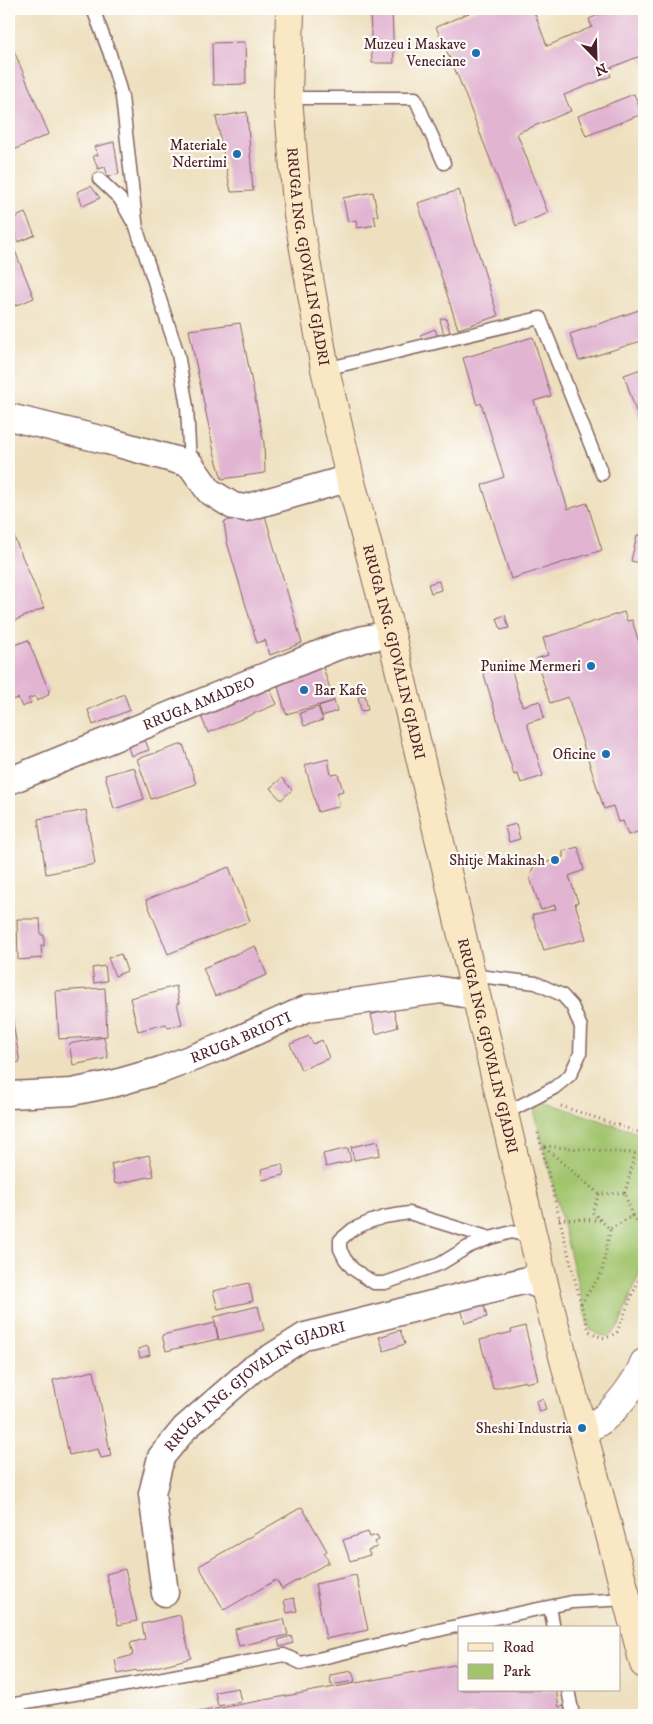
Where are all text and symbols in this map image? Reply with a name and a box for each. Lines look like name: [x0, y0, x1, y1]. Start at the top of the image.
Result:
north arrow: [570, 32, 620, 82]
place label: Muzeu i Maskave Veneciane: [363, 35, 466, 71]
marker: Muzeu i Maskave Veneciane: [470, 47, 482, 59]
text: N: [591, 59, 609, 80]
place label: Materiale Ndertimi: [169, 136, 227, 172]
street label: RRUGA ING. GJOVALIN GJADRI: [282, 147, 333, 367]
marker: Materiale Ndertimi: [231, 148, 243, 160]
street label: RRUGA ING. GJOVALIN GJADRI: [358, 542, 429, 761]
place label: Punime Mermeri: [481, 657, 581, 676]
marker: Punime Mermeri: [585, 660, 597, 672]
street label: RRUGA AMADEO: [140, 672, 258, 735]
place label: Bar Kafe: [314, 681, 367, 700]
marker: Bar Kafe: [298, 684, 310, 696]
place label: Oficine: [553, 745, 596, 764]
marker: Oficine: [600, 748, 612, 760]
place label: Shitje Makinash: [449, 851, 545, 870]
marker: Shitje Makinash: [549, 854, 561, 866]
street label: RRUGA ING. GJOVALIN GJADRI: [453, 936, 522, 1156]
street label: RRUGA BRIOTI: [188, 1008, 294, 1068]
street label: RRUGA ING. GJOVALIN GJADRI: [160, 1317, 347, 1456]
place label: Sheshi Industria: [476, 1419, 573, 1438]
marker: Sheshi Industria: [576, 1422, 588, 1434]
legend: [458, 1626, 620, 1692]
text: Road: [503, 1638, 535, 1657]
text: Park: [503, 1662, 532, 1681]

